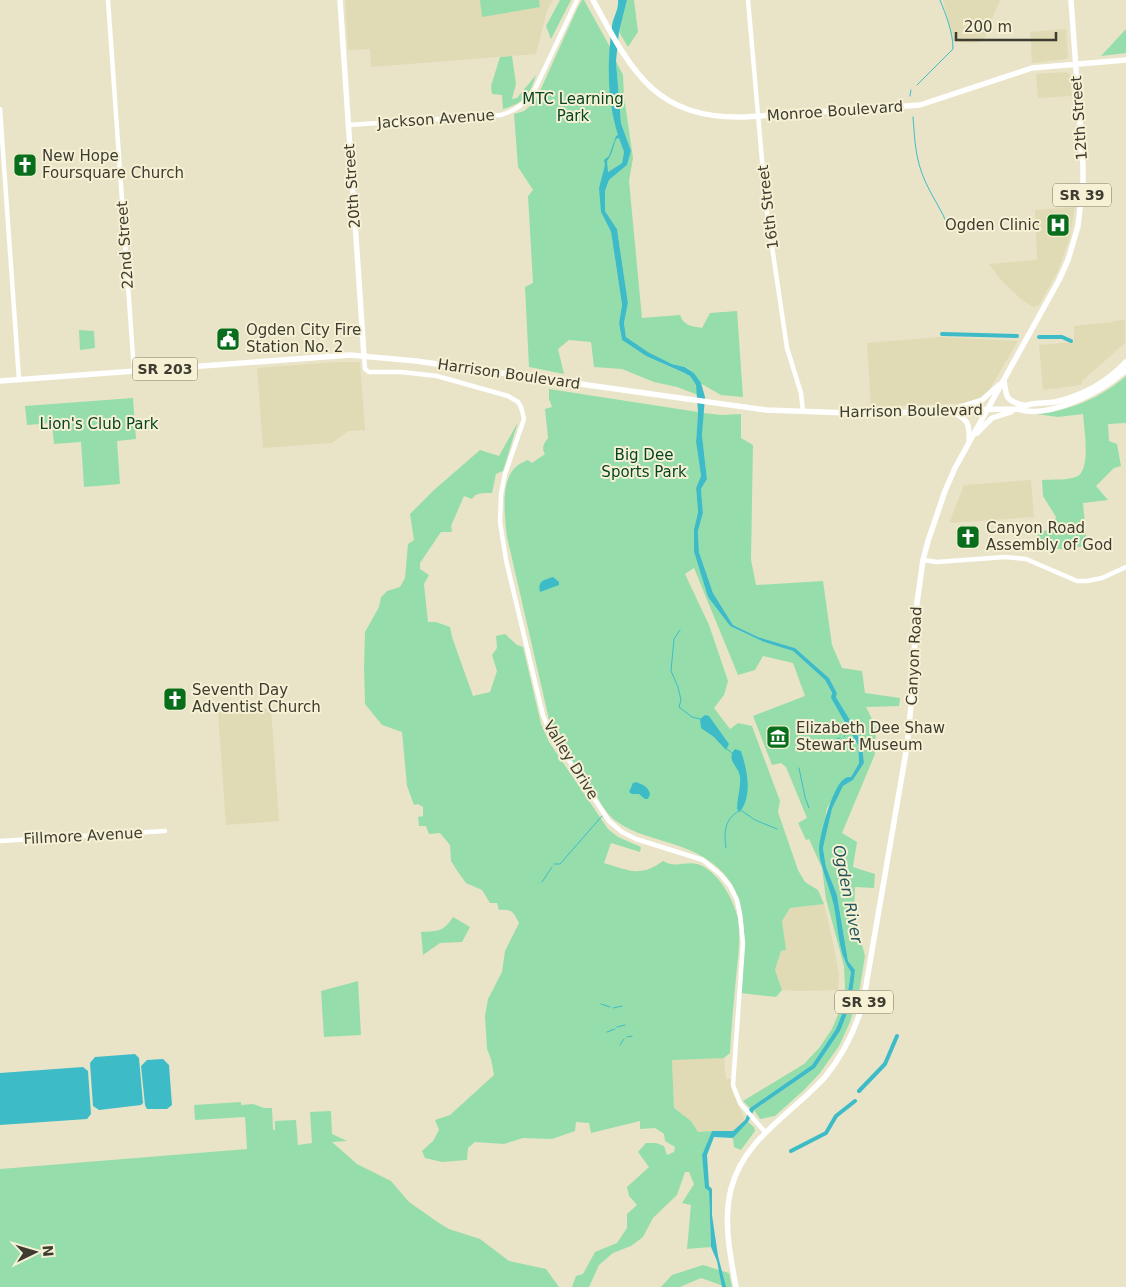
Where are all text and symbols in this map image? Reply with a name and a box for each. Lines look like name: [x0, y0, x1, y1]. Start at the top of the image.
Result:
scale bar: [956, 10, 1056, 42]
text: 200 m: [964, 18, 1012, 36]
street label: 12th Street: [1067, 75, 1091, 161]
park label: MTC Learning Park: [522, 90, 624, 125]
street label: Monroe Boulevard: [766, 97, 904, 125]
street label: Jackson Avenue: [376, 106, 495, 132]
street label: 20th Street: [340, 143, 364, 229]
place label: New Hope Foursquare Church: [42, 147, 184, 182]
church icon: New Hope Foursquare Church: [12, 152, 38, 178]
street label: 16th Street: [754, 164, 782, 250]
road number: SR 39: [1053, 184, 1111, 206]
street label: 22nd Street: [113, 200, 137, 290]
hospital icon: Ogden Clinic: [1045, 212, 1071, 238]
place label: Ogden Clinic: [945, 216, 1040, 234]
place label: Ogden City Fire Station No. 2: [246, 321, 361, 356]
public building icon: Ogden City Fire Station No. 2: [215, 326, 241, 352]
street label: Harrison Boulevard: [437, 355, 581, 393]
road number: SR 203: [132, 358, 198, 380]
street label: Harrison Boulevard: [839, 401, 983, 421]
park label: Lion's Club Park: [40, 415, 159, 433]
park label: Big Dee Sports Park: [601, 446, 687, 481]
place label: Canyon Road Assembly of God: [986, 519, 1113, 554]
church icon: Canyon Road Assembly of God: [955, 524, 981, 550]
street label: Canyon Road: [902, 606, 926, 706]
place label: Seventh Day Adventist Church: [192, 681, 321, 716]
church icon: Seventh Day Adventist Church: [162, 686, 188, 712]
street label: Valley Drive: [540, 717, 602, 803]
place label: Elizabeth Dee Shaw Stewart Museum: [796, 719, 945, 754]
museum icon: Elizabeth Dee Shaw Stewart Museum: [765, 724, 791, 750]
street label: Fillmore Avenue: [23, 824, 143, 848]
water label: Ogden River: [829, 843, 867, 946]
road number: SR 39: [835, 990, 893, 1014]
north arrow: [10, 1227, 60, 1277]
text: N: [39, 1244, 56, 1257]

